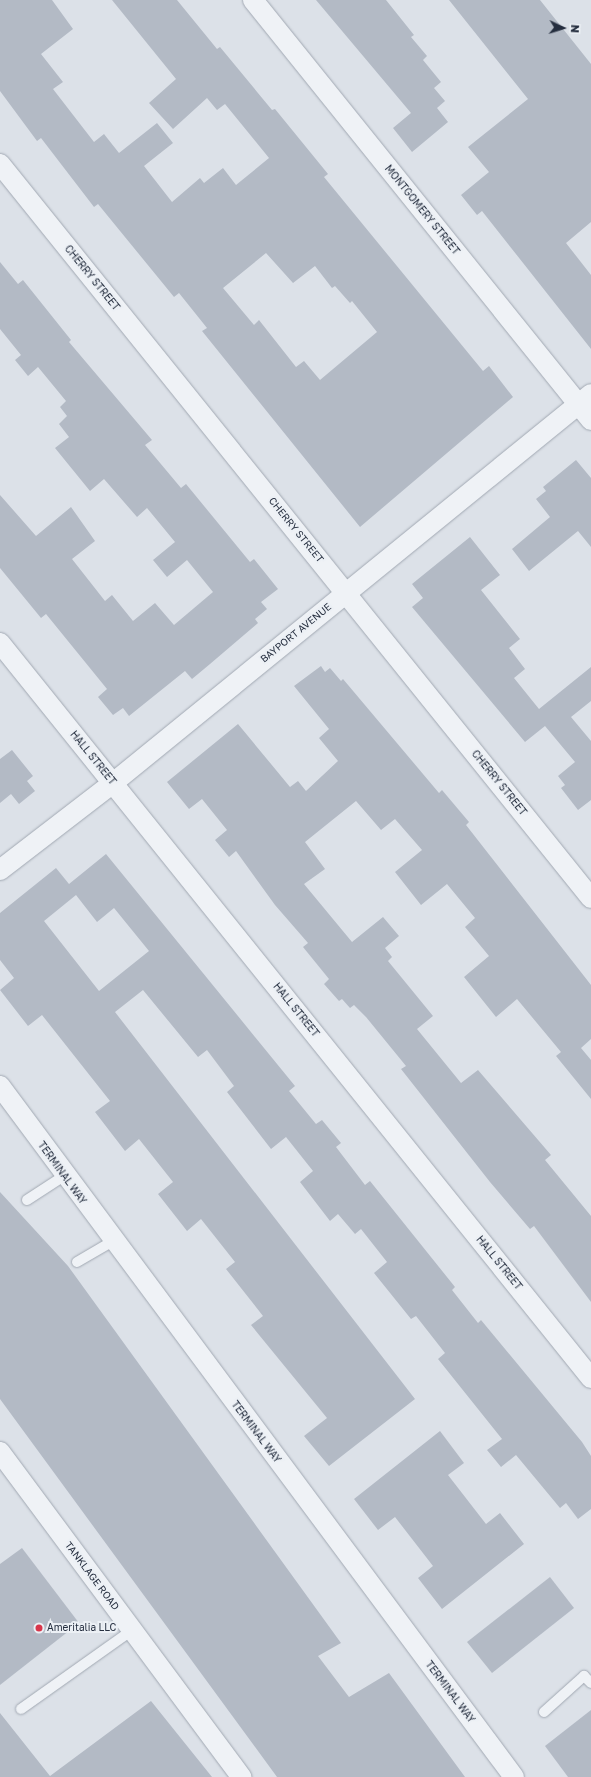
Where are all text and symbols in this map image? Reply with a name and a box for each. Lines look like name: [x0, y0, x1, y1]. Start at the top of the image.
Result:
north arrow: [543, 8, 583, 48]
text: N: [569, 24, 582, 34]
street label: MONTGOMERY STREET: [382, 163, 462, 257]
street label: CHERRY STREET: [62, 243, 122, 313]
street label: CHERRY STREET: [266, 495, 326, 565]
street label: BAYPORT AVENUE: [258, 601, 334, 665]
street label: HALL STREET: [68, 729, 118, 787]
street label: CHERRY STREET: [469, 748, 529, 818]
street label: HALL STREET: [271, 981, 321, 1039]
street label: TERMINAL WAY: [35, 1139, 89, 1207]
street label: HALL STREET: [474, 1234, 524, 1292]
street label: TERMINAL WAY: [229, 1399, 283, 1465]
street label: TANKLAGE ROAD: [62, 1539, 122, 1613]
place label: Ameritalia LLC: [47, 1622, 116, 1634]
marker: Ameritalia LLC: [34, 1623, 44, 1633]
street label: TERMINAL WAY: [423, 1659, 477, 1725]

